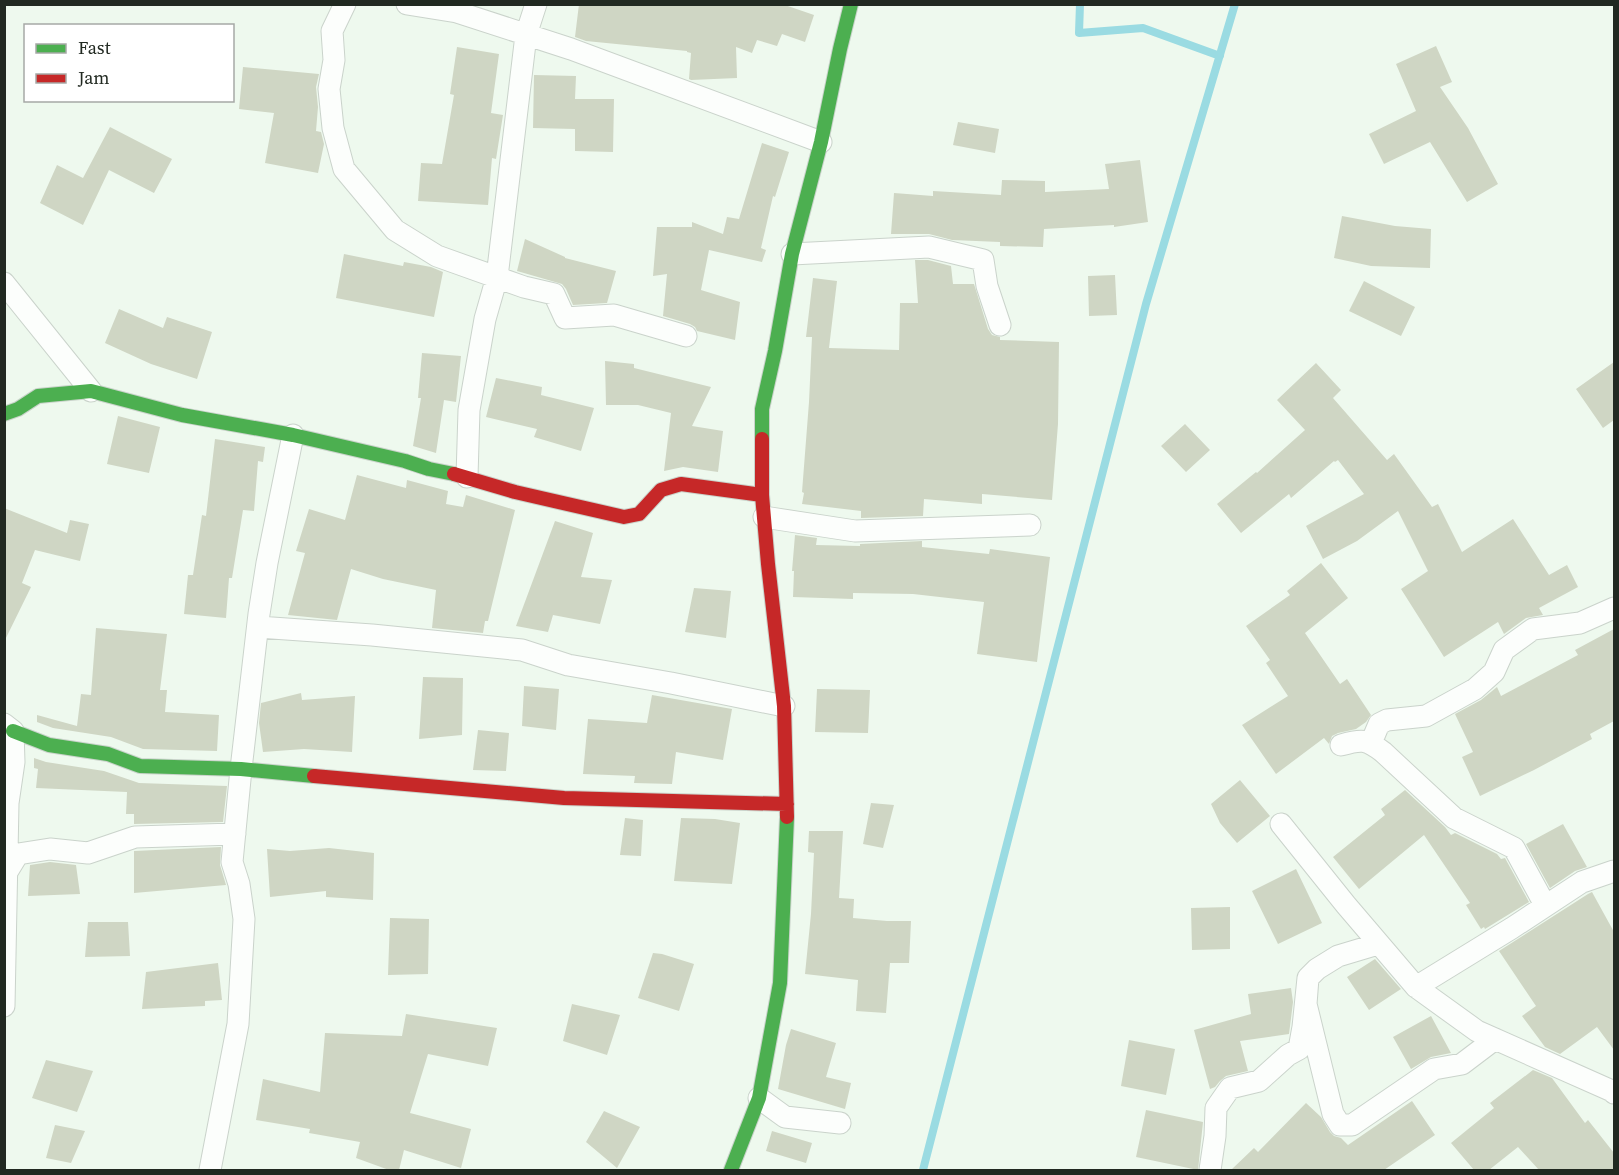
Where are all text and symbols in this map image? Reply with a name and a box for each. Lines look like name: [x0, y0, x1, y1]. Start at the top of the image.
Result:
legend: [24, 24, 234, 102]
text: Fast: [78, 35, 111, 60]
text: Jam: [77, 65, 110, 90]

